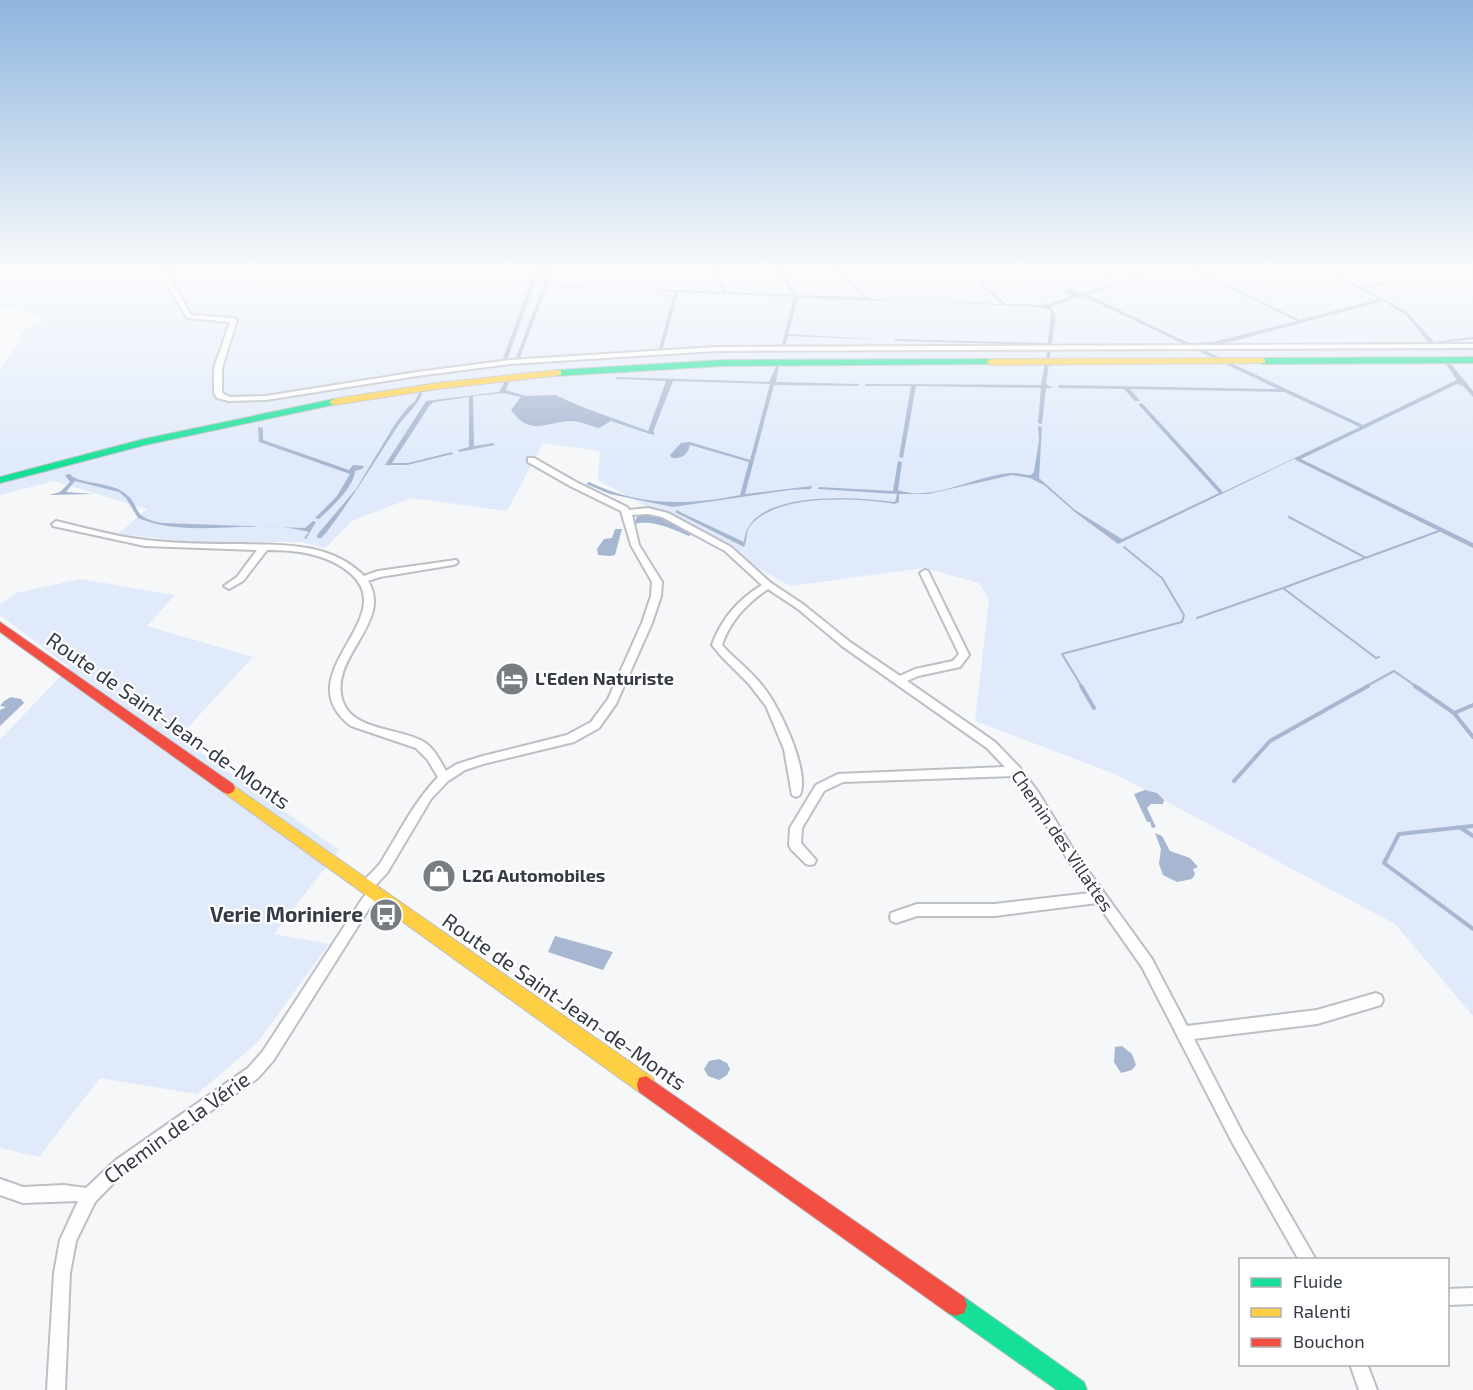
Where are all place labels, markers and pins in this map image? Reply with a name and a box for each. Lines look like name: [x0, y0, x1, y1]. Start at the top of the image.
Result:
hotel icon: L'Eden Naturiste: [494, 661, 530, 697]
place label: L'Eden Naturiste: [535, 667, 674, 689]
shop icon: L2G Automobiles: [421, 858, 457, 894]
place label: L2G Automobiles: [462, 864, 605, 886]
bus stop icon: Verie Moriniere: [368, 897, 404, 933]
place label: Verie Moriniere: [210, 901, 363, 926]

